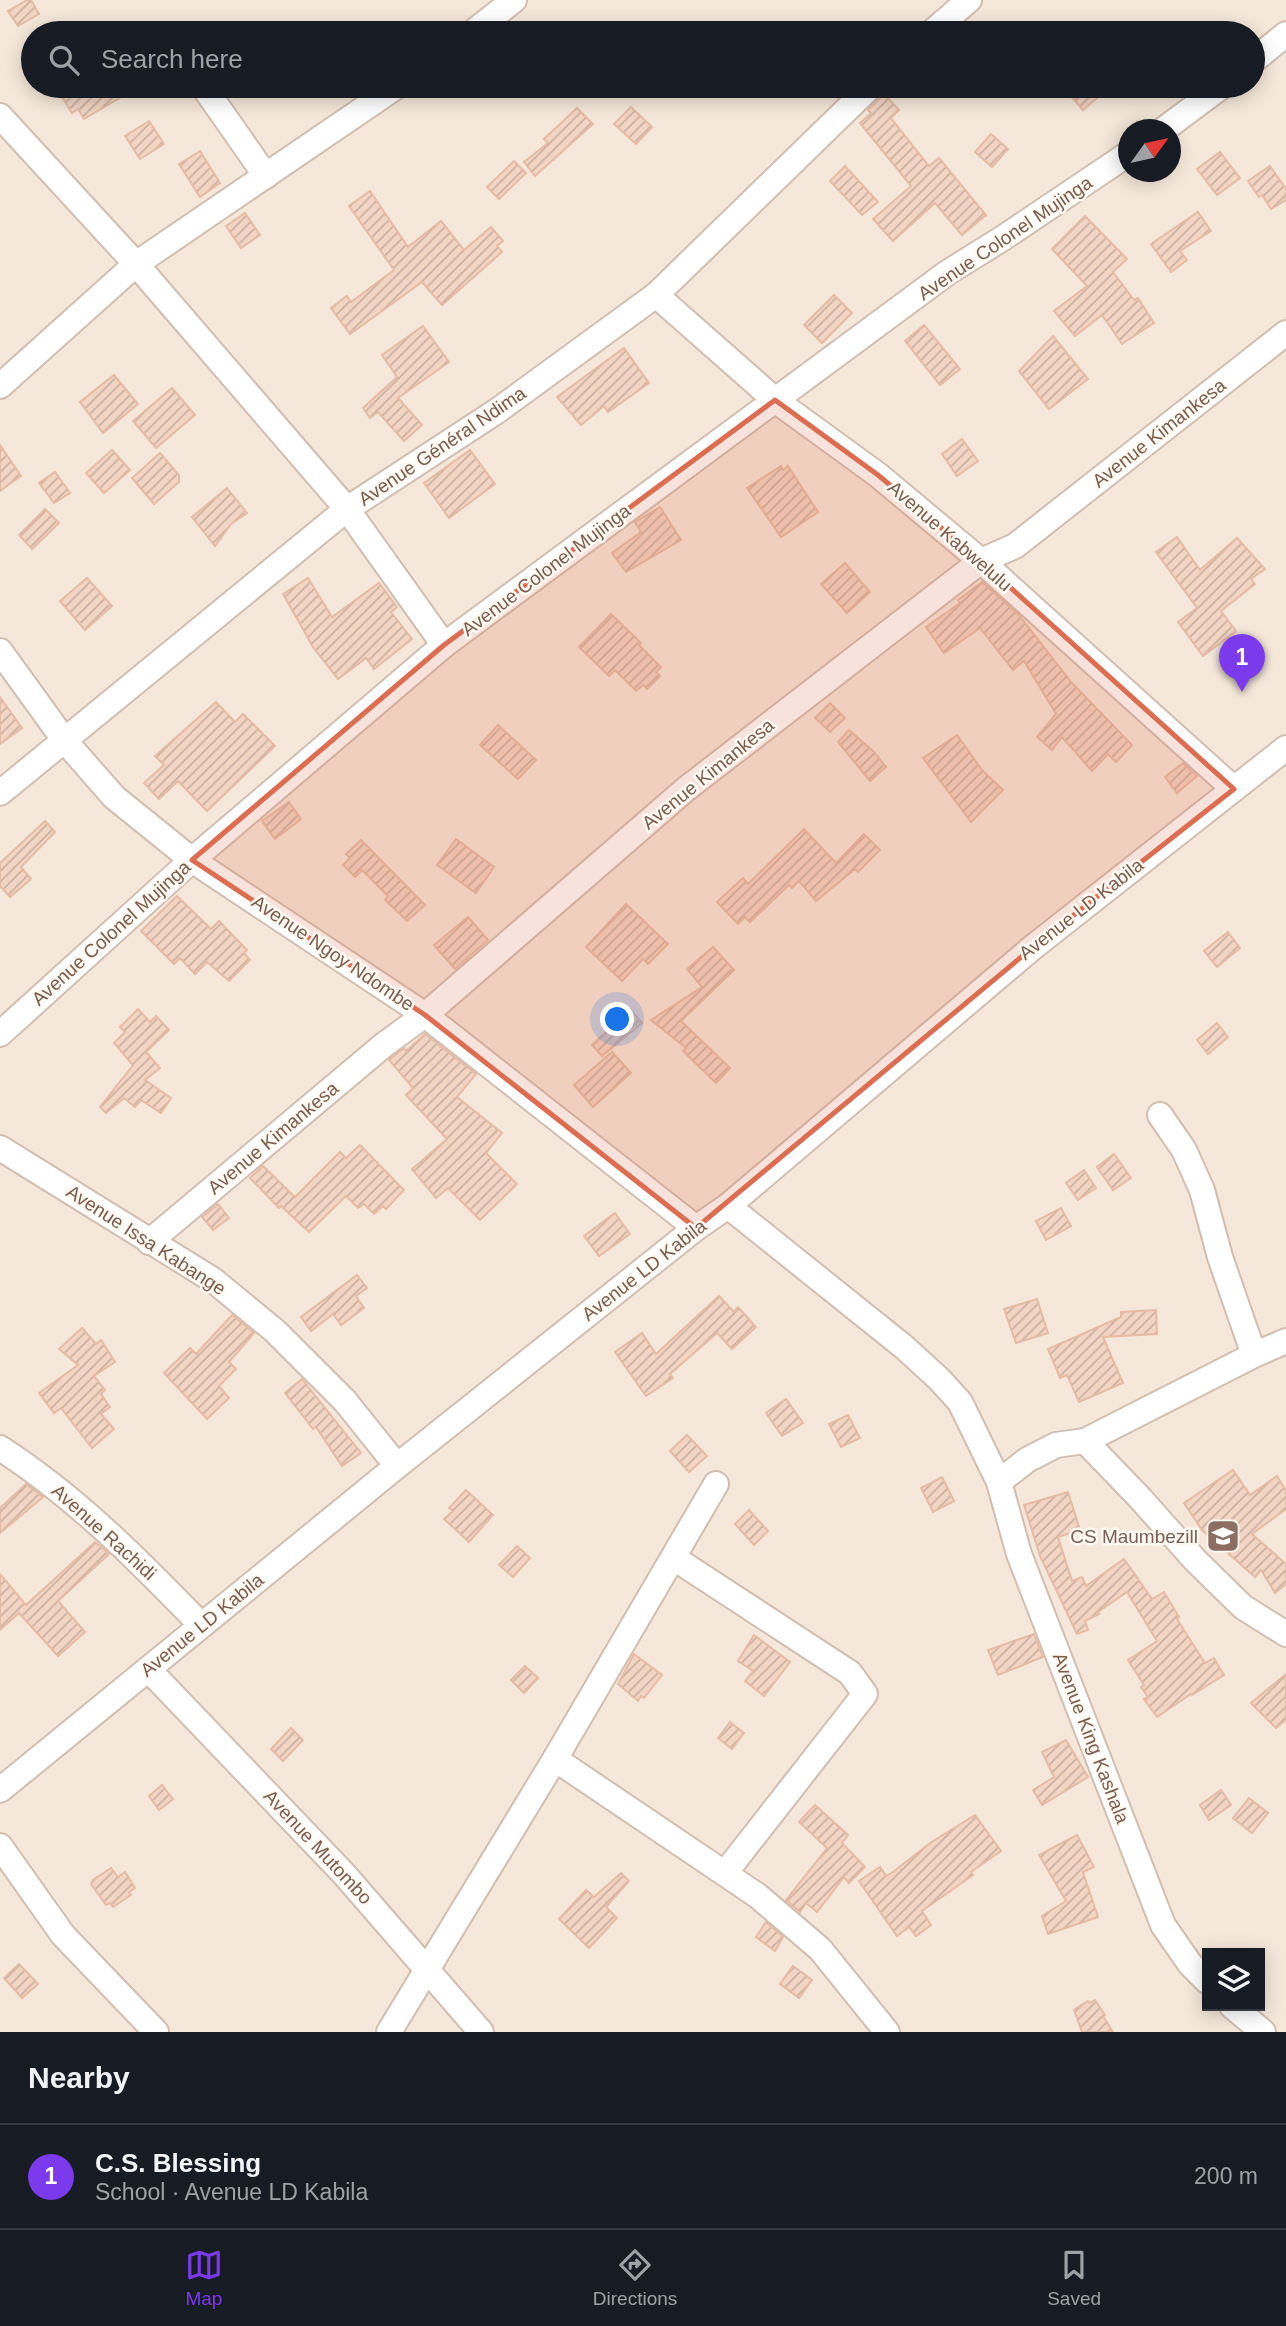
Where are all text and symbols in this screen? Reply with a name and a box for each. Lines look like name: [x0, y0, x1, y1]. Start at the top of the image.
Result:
search box: [21, 21, 1265, 98]
icon: search: [45, 41, 83, 79]
text: Search here: [101, 44, 243, 74]
north arrow: [1118, 119, 1181, 182]
street label: Avenue Colonel Mujinga: [914, 172, 1096, 304]
street label: Avenue Kimankesa: [1088, 374, 1230, 492]
street label: Avenue Général Ndima: [354, 382, 530, 510]
street label: Avenue Kabwelulu: [884, 477, 1016, 595]
street label: Avenue Colonel Mujinga: [458, 499, 635, 640]
pin: 1: [1219, 634, 1265, 692]
street label: Avenue Kimankesa: [638, 714, 778, 834]
street label: Avenue LD Kabila: [1015, 854, 1148, 964]
street label: Avenue Colonel Mujinga: [28, 856, 195, 1010]
street label: Avenue Ngoy Ndombe: [248, 891, 418, 1015]
your location: [600, 1002, 634, 1036]
street label: Avenue Kimankesa: [204, 1077, 343, 1199]
street label: Avenue Issa Kabange: [62, 1181, 230, 1299]
street label: Avenue LD Kabila: [578, 1215, 711, 1325]
street label: Avenue Rachidi: [48, 1480, 160, 1584]
school or university icon: CS Maumbezill: [1204, 1517, 1242, 1555]
place label: CS Maumbezill: [1070, 1526, 1198, 1547]
street label: Avenue LD Kabila: [136, 1569, 268, 1681]
street label: Avenue King Kashala: [1049, 1650, 1133, 1827]
street label: Avenue Mutombo: [260, 1786, 376, 1908]
map controls: [1202, 1948, 1265, 2011]
button: layers: [1202, 1948, 1265, 2011]
text: Nearby: [28, 2061, 130, 2094]
text: C.S. Blessing: [95, 2148, 261, 2178]
text: 1: [45, 2163, 57, 2189]
text: 200 m: [1194, 2163, 1258, 2189]
text: School · Avenue LD Kabila: [95, 2179, 368, 2205]
tab: Map: [185, 2246, 223, 2310]
tab: Directions: [593, 2246, 677, 2310]
tab: Saved: [1047, 2246, 1101, 2310]

